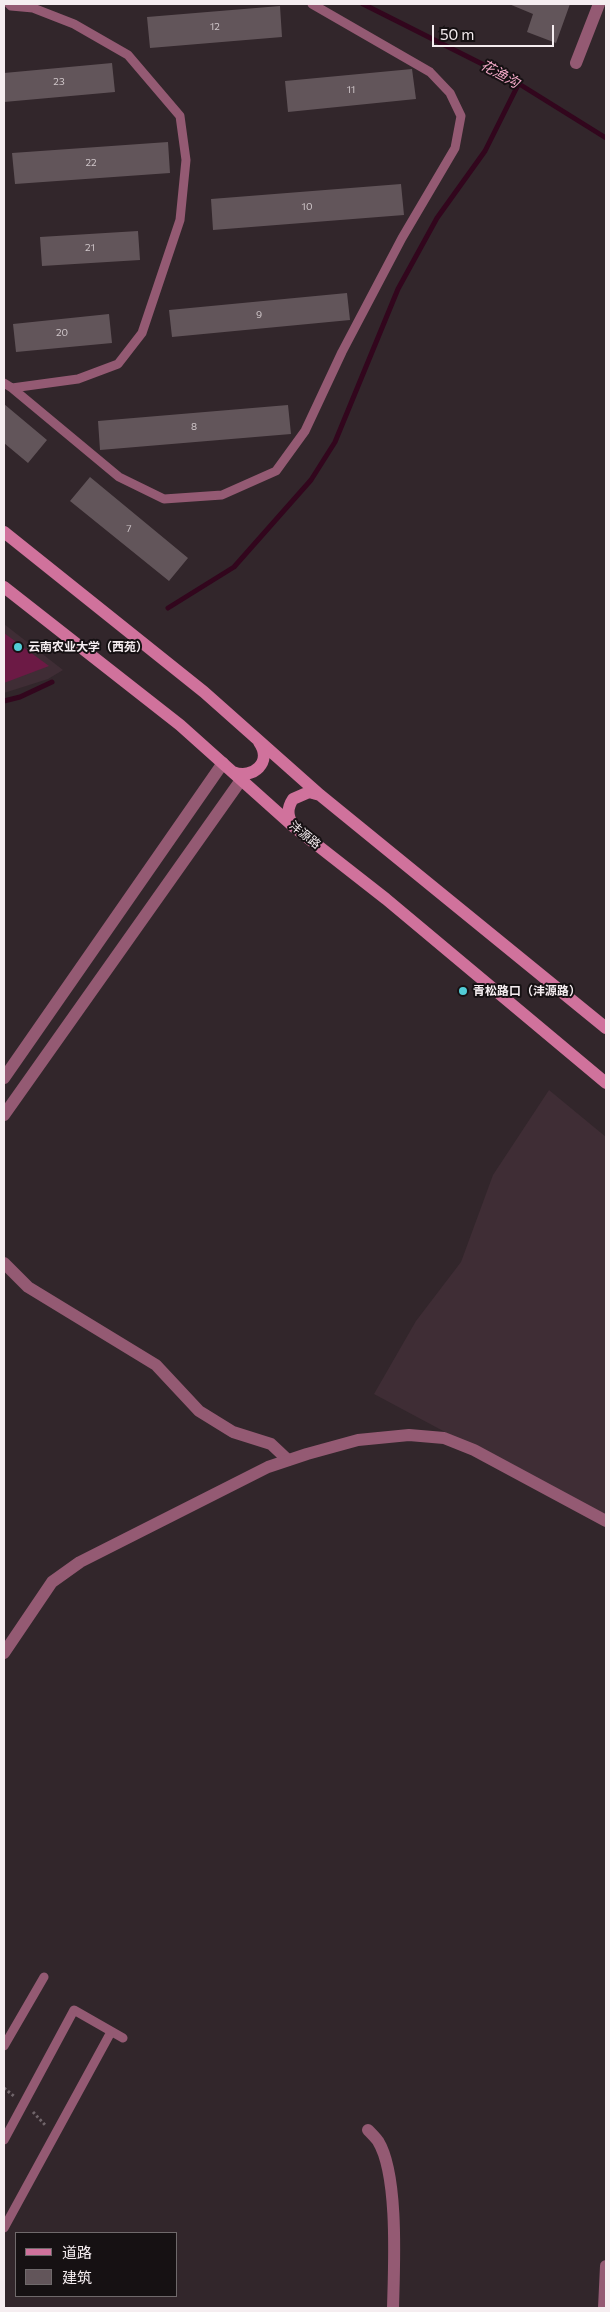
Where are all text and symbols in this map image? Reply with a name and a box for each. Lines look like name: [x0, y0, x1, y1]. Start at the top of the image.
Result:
scale bar: [435, 15, 558, 47]
house number: 12: [210, 21, 220, 33]
text: 50 m: [440, 25, 474, 43]
water label: 花渔沟: [478, 56, 522, 92]
house number: 23: [53, 76, 65, 88]
house number: 11: [347, 84, 355, 96]
house number: 22: [85, 157, 97, 169]
house number: 10: [302, 201, 312, 213]
house number: 21: [85, 242, 95, 254]
house number: 9: [256, 309, 262, 321]
house number: 20: [56, 327, 68, 339]
house number: 8: [191, 421, 197, 433]
house number: 7: [126, 523, 132, 535]
place label: 云南农业大学（西苑）: [28, 640, 148, 654]
marker: 云南农业大学（西苑）: [12, 641, 24, 653]
street label: 沣源路: [286, 818, 324, 852]
place label: 青松路口（沣源路）: [473, 984, 581, 998]
marker: 青松路口（沣源路）: [457, 985, 469, 997]
legend: [15, 2232, 178, 2297]
text: 道路: [62, 2243, 92, 2261]
text: 建筑: [62, 2268, 92, 2286]

